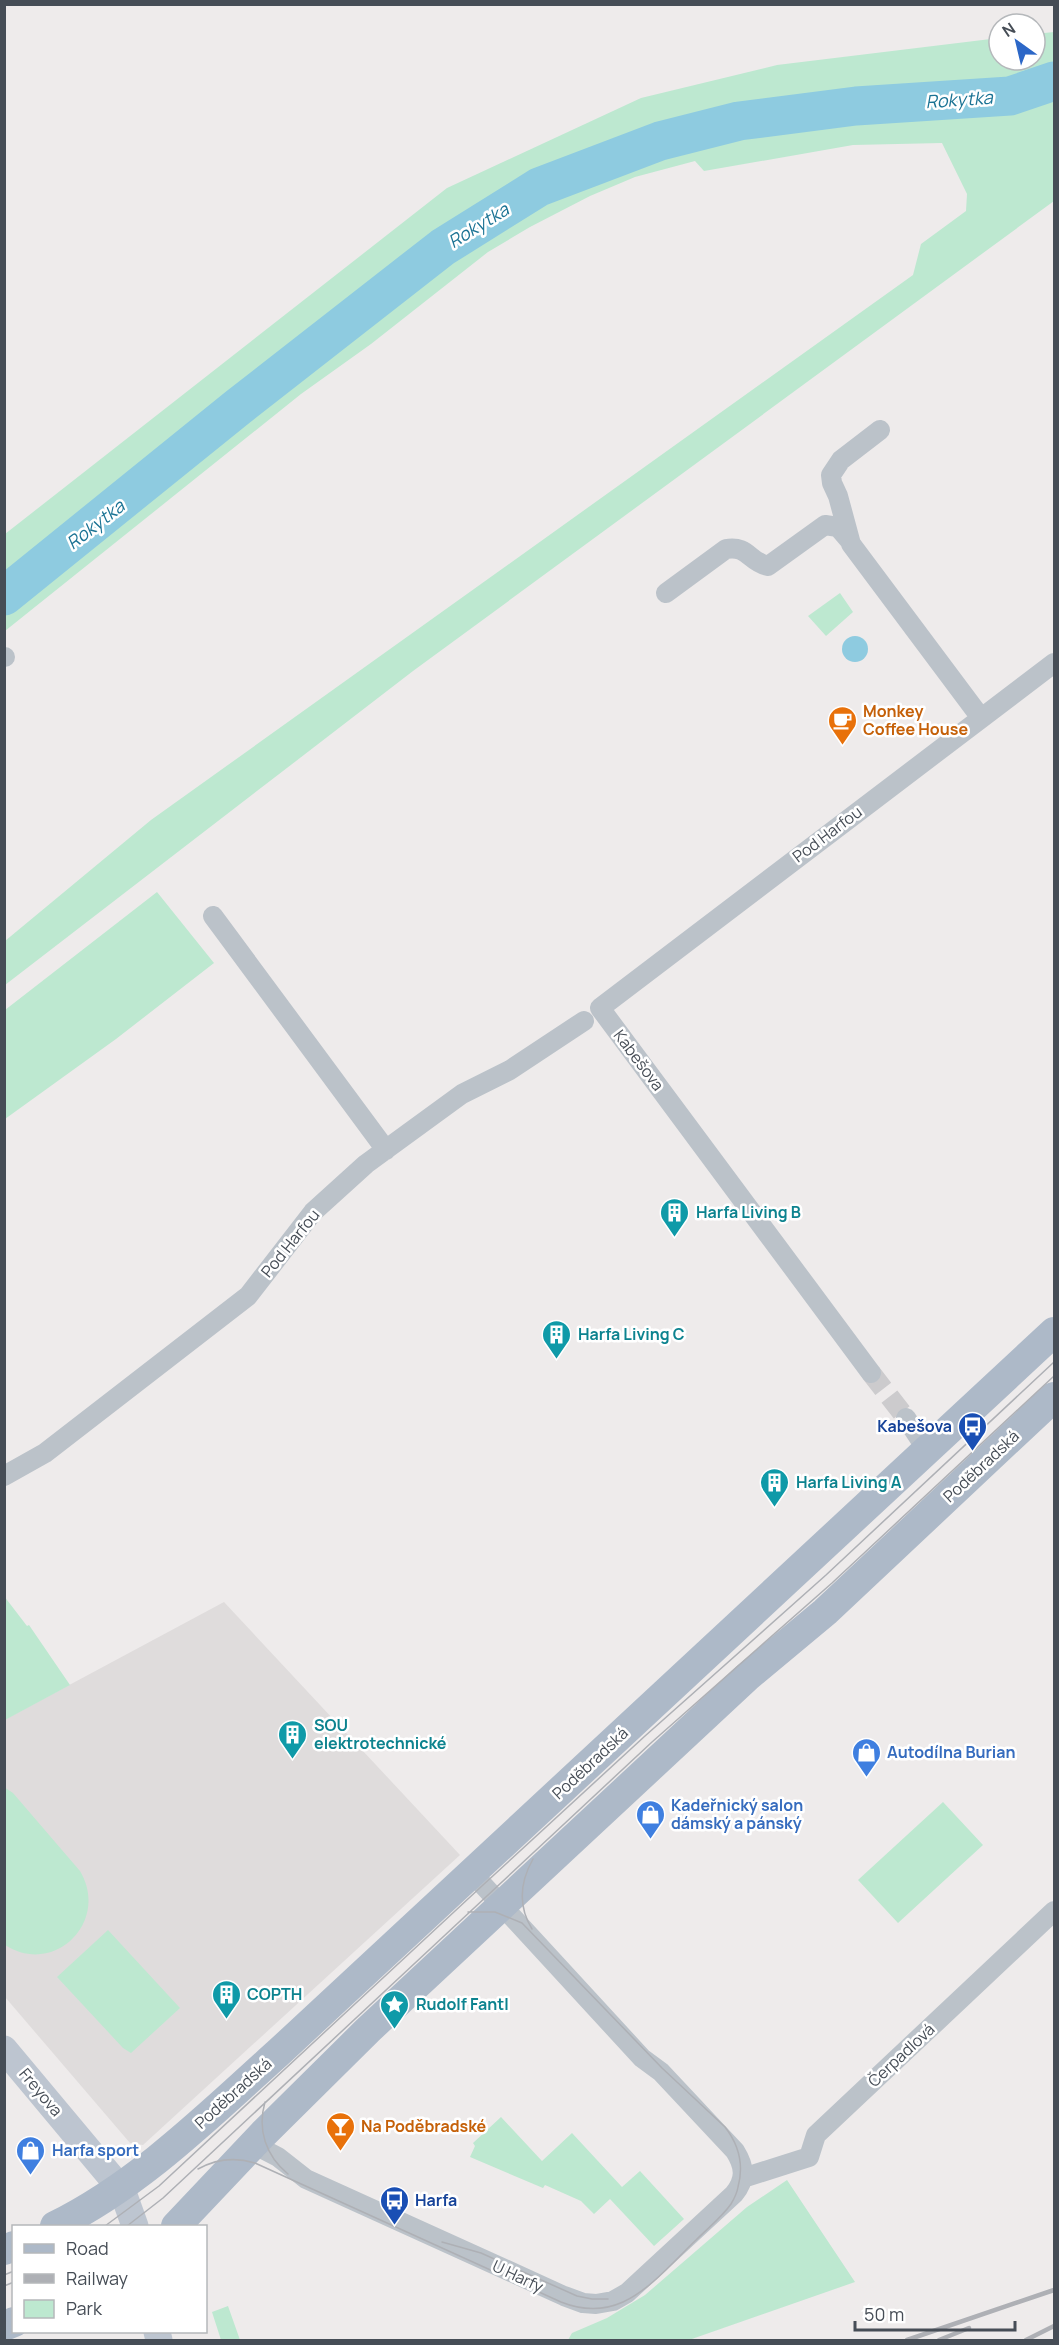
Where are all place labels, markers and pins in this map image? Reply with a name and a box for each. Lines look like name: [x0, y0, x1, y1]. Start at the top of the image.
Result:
place label: Monkey Coffee House: [863, 700, 968, 740]
cafe icon: Monkey Coffee House: [826, 704, 858, 746]
building icon: Harfa Living B: [659, 1196, 691, 1238]
place label: Harfa Living B: [696, 1201, 801, 1223]
building icon: Harfa Living C: [541, 1318, 573, 1360]
place label: Harfa Living C: [578, 1323, 685, 1345]
bus stop icon: Kabešova: [957, 1410, 989, 1452]
place label: Kabešova: [877, 1415, 952, 1437]
building icon: Harfa Living A: [759, 1466, 791, 1508]
place label: Harfa Living A: [796, 1471, 902, 1493]
place label: SOU elektrotechnické: [314, 1714, 447, 1754]
building icon: SOU elektrotechnické: [277, 1718, 309, 1760]
shop icon: Autodílna Burian: [850, 1736, 882, 1778]
place label: Autodílna Burian: [887, 1741, 1016, 1763]
place label: Kadeřnický salon dámský a pánský: [671, 1794, 803, 1834]
shop icon: Kadeřnický salon dámský a pánský: [634, 1798, 666, 1840]
building icon: COPTH: [210, 1978, 242, 2020]
place label: COPTH: [247, 1983, 302, 2005]
place icon: Rudolf Fantl: [379, 1988, 411, 2030]
place label: Rudolf Fantl: [416, 1993, 509, 2015]
bar icon: Na Poděbradské: [324, 2110, 356, 2152]
place label: Na Poděbradské: [361, 2115, 486, 2137]
shop icon: Harfa sport: [15, 2134, 47, 2176]
place label: Harfa sport: [52, 2139, 139, 2161]
bus stop icon: Harfa: [378, 2184, 410, 2226]
place label: Harfa: [415, 2189, 457, 2211]

